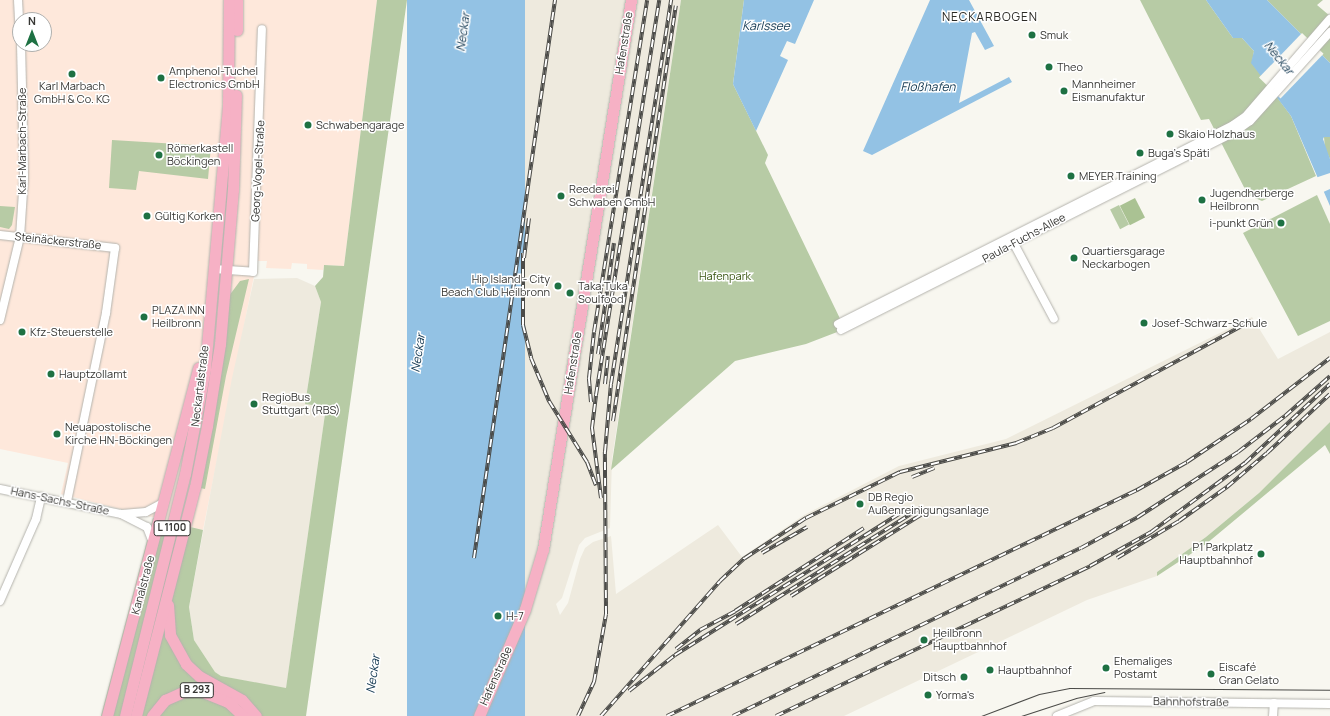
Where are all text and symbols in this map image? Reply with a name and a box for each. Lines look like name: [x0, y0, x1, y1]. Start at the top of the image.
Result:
district label: NECKARBOGEN: [942, 10, 1038, 24]
street label: Hafenstraße: [613, 11, 635, 75]
north arrow: [12, 12, 52, 52]
water label: Neckar: [453, 12, 473, 52]
text: N: [28, 13, 36, 28]
water label: Karlssee: [742, 19, 790, 33]
place label: Smuk: [1040, 28, 1068, 42]
marker: Smuk: [1027, 30, 1037, 40]
water label: Neckar: [1261, 38, 1297, 78]
place label: Theo: [1057, 60, 1083, 74]
marker: Theo: [1044, 62, 1054, 72]
place label: Amphenol-Tuchel Electronics GmbH: [169, 65, 259, 91]
marker: Karl Marbach GmbH & Co. KG: [67, 69, 77, 79]
marker: Amphenol-Tuchel Electronics GmbH: [156, 73, 166, 83]
place label: Mannheimer Eismanufaktur: [1072, 78, 1145, 104]
place label: Karl Marbach GmbH & Co. KG: [34, 80, 110, 106]
water label: Floßhafen: [901, 80, 955, 94]
marker: Mannheimer Eismanufaktur: [1059, 86, 1069, 96]
street label: Karl-Marbach-Straße: [15, 87, 29, 195]
place label: Schwabengarage: [316, 118, 404, 132]
street label: Georg-Vogel-Straße: [249, 120, 267, 222]
marker: Schwabengarage: [303, 120, 313, 130]
place label: Skaio Holzhaus: [1178, 127, 1255, 141]
marker: Skaio Holzhaus: [1165, 129, 1175, 139]
place label: Römerkastell Böckingen: [167, 142, 233, 168]
place label: Buga's Späti: [1148, 146, 1210, 160]
marker: Buga's Späti: [1135, 148, 1145, 158]
marker: Römerkastell Böckingen: [154, 150, 164, 160]
place label: MEYER Training: [1079, 169, 1157, 183]
marker: MEYER Training: [1066, 171, 1076, 181]
place label: Reederei Schwaben GmbH: [569, 183, 655, 209]
place label: Jugendherberge Heilbronn: [1210, 187, 1294, 213]
marker: Reederei Schwaben GmbH: [556, 191, 566, 201]
marker: Jugendherberge Heilbronn: [1197, 195, 1207, 205]
place label: Gültig Korken: [155, 209, 222, 223]
marker: Gültig Korken: [142, 211, 152, 221]
street label: Paula-Fuchs-Allee: [980, 211, 1068, 265]
place label: i-punkt Grün: [1209, 216, 1273, 230]
marker: i-punkt Grün: [1276, 218, 1286, 228]
street label: Steinäckerstraße: [14, 230, 102, 252]
place label: Quartiersgarage Neckarbogen: [1082, 245, 1165, 271]
marker: Quartiersgarage Neckarbogen: [1069, 253, 1079, 263]
park label: Hafenpark: [699, 269, 751, 283]
place label: Hip Island - City Beach Club Heilbronn: [441, 273, 550, 299]
place label: Taka Tuka Soulfood: [578, 280, 628, 306]
marker: Hip Island - City Beach Club Heilbronn: [553, 281, 563, 291]
marker: Taka Tuka Soulfood: [565, 288, 575, 298]
place label: PLAZA INN Heilbronn: [152, 304, 205, 330]
marker: PLAZA INN Heilbronn: [139, 312, 149, 322]
place label: Josef-Schwarz-Schule: [1152, 316, 1267, 330]
marker: Josef-Schwarz-Schule: [1139, 318, 1149, 328]
place label: Kfz-Steuerstelle: [30, 325, 113, 339]
marker: Kfz-Steuerstelle: [17, 327, 27, 337]
street label: Hafenstraße: [562, 331, 584, 395]
water label: Neckar: [408, 333, 428, 373]
street label: Neckartalstraße: [188, 345, 212, 427]
place label: Hauptzollamt: [59, 367, 127, 381]
marker: Hauptzollamt: [46, 369, 56, 379]
place label: RegioBus Stuttgart (RBS): [262, 391, 340, 417]
marker: RegioBus Stuttgart (RBS): [249, 399, 259, 409]
place label: Neuapostolische Kirche HN-Böckingen: [65, 421, 172, 447]
marker: Neuapostolische Kirche HN-Böckingen: [52, 429, 62, 439]
street label: Hans-Sachs-Straße: [9, 484, 111, 518]
place label: DB Regio Außenreinigungsanlage: [868, 491, 989, 517]
marker: DB Regio Außenreinigungsanlage: [855, 499, 865, 509]
road number: L 1100: [153, 520, 191, 536]
place label: P1 Parkplatz Hauptbahnhof: [1179, 541, 1253, 567]
marker: P1 Parkplatz Hauptbahnhof: [1256, 549, 1266, 559]
street label: Kanalstraße: [129, 554, 157, 616]
place label: H-7: [506, 609, 524, 623]
marker: H-7: [493, 611, 503, 621]
place label: Heilbronn Hauptbahnhof: [933, 627, 1007, 653]
marker: Heilbronn Hauptbahnhof: [918, 634, 930, 646]
street label: Hafenstraße: [477, 644, 515, 708]
water label: Neckar: [363, 654, 383, 694]
place label: Ehemaliges Postamt: [1114, 655, 1172, 681]
place label: Eiscafé Gran Gelato: [1219, 661, 1279, 687]
place label: Hauptbahnhof: [998, 663, 1072, 677]
marker: Ehemaliges Postamt: [1101, 663, 1111, 673]
marker: Hauptbahnhof: [985, 665, 995, 675]
marker: Eiscafé Gran Gelato: [1206, 669, 1216, 679]
place label: Ditsch: [923, 670, 956, 684]
marker: Ditsch: [959, 672, 969, 682]
road number: B 293: [179, 682, 215, 698]
place label: Yorma's: [936, 688, 974, 702]
marker: Yorma's: [923, 690, 933, 700]
street label: Bahnhofstraße: [1153, 695, 1229, 709]

